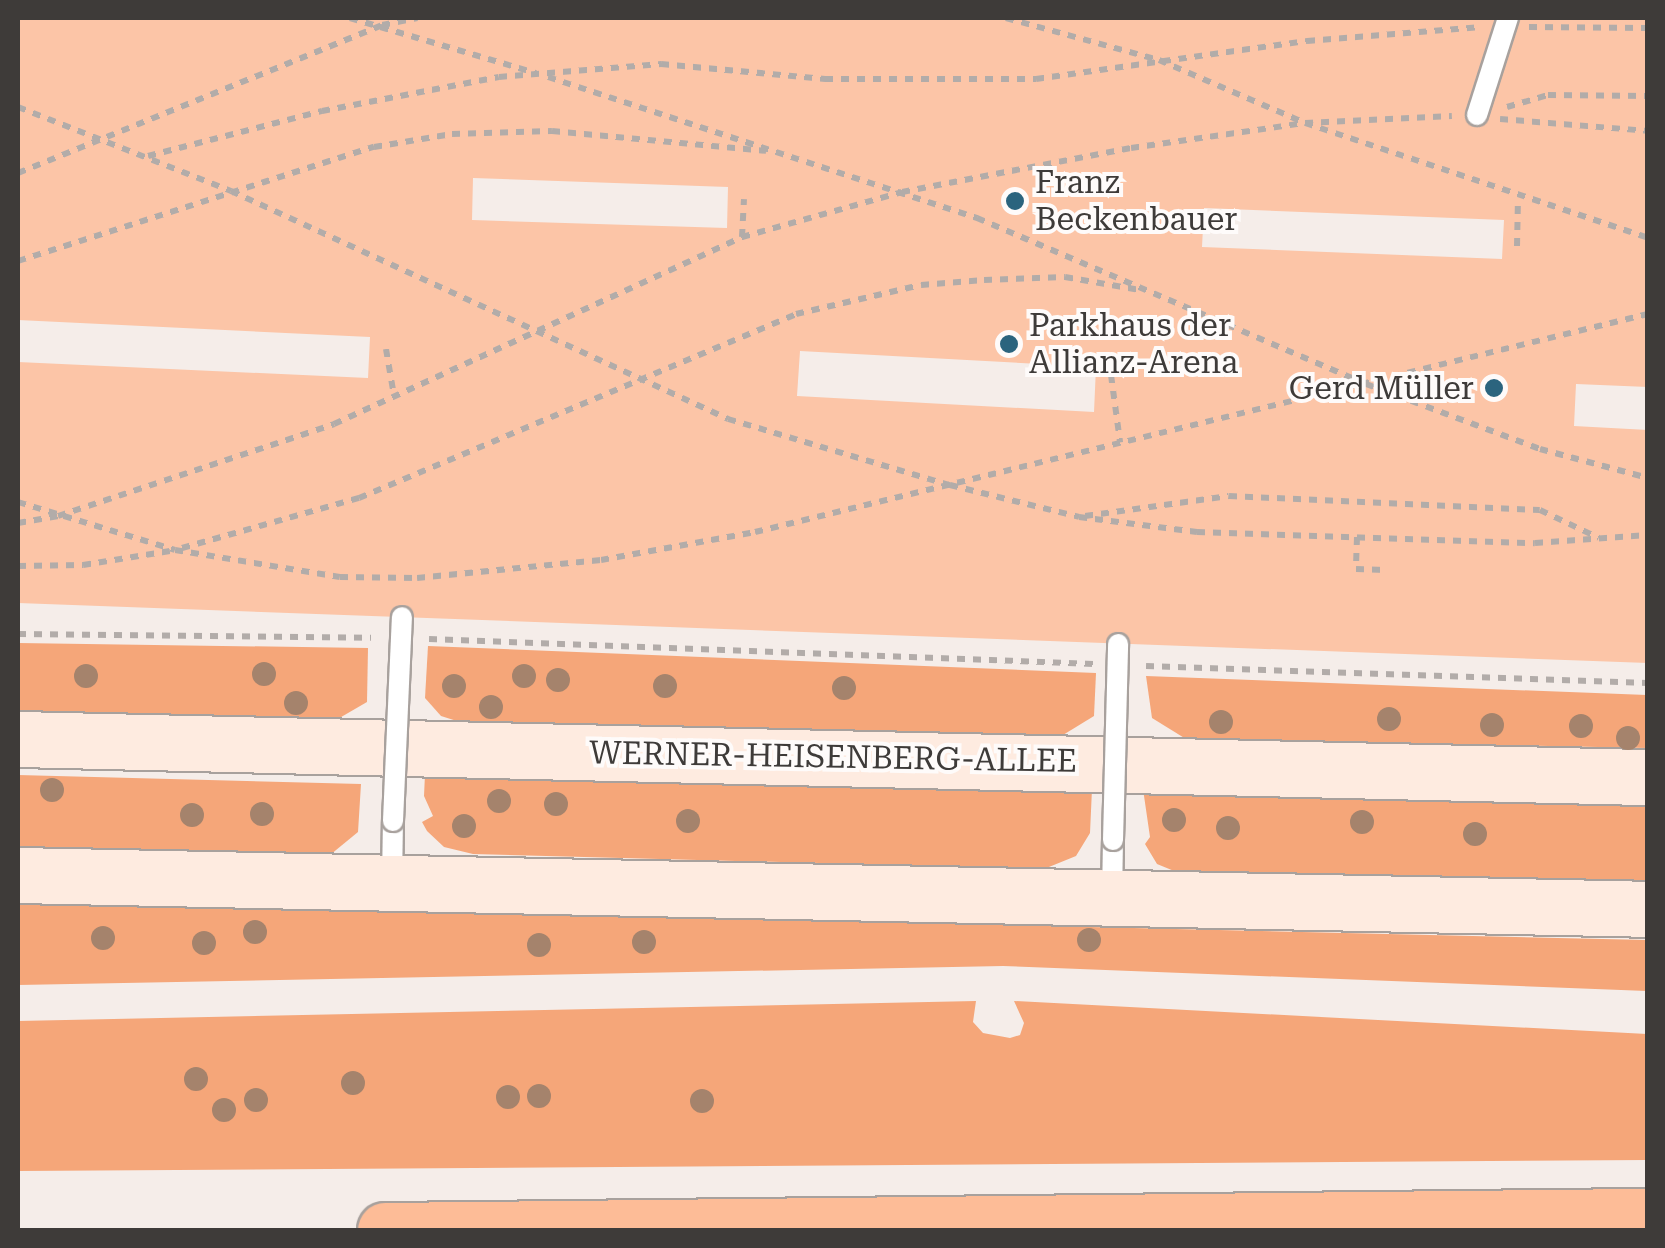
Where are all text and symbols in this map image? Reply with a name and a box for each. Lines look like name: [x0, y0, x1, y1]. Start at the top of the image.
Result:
place label: Franz Beckenbauer: [1035, 164, 1237, 239]
marker: Franz Beckenbauer: [1004, 190, 1026, 212]
place label: Parkhaus der Allianz-Arena: [1029, 307, 1238, 382]
marker: Parkhaus der Allianz-Arena: [998, 333, 1020, 355]
place label: Gerd Müller: [1289, 369, 1474, 407]
marker: Gerd Müller: [1483, 377, 1505, 399]
street label: WERNER-HEISENBERG-ALLEE: [589, 734, 1077, 780]

